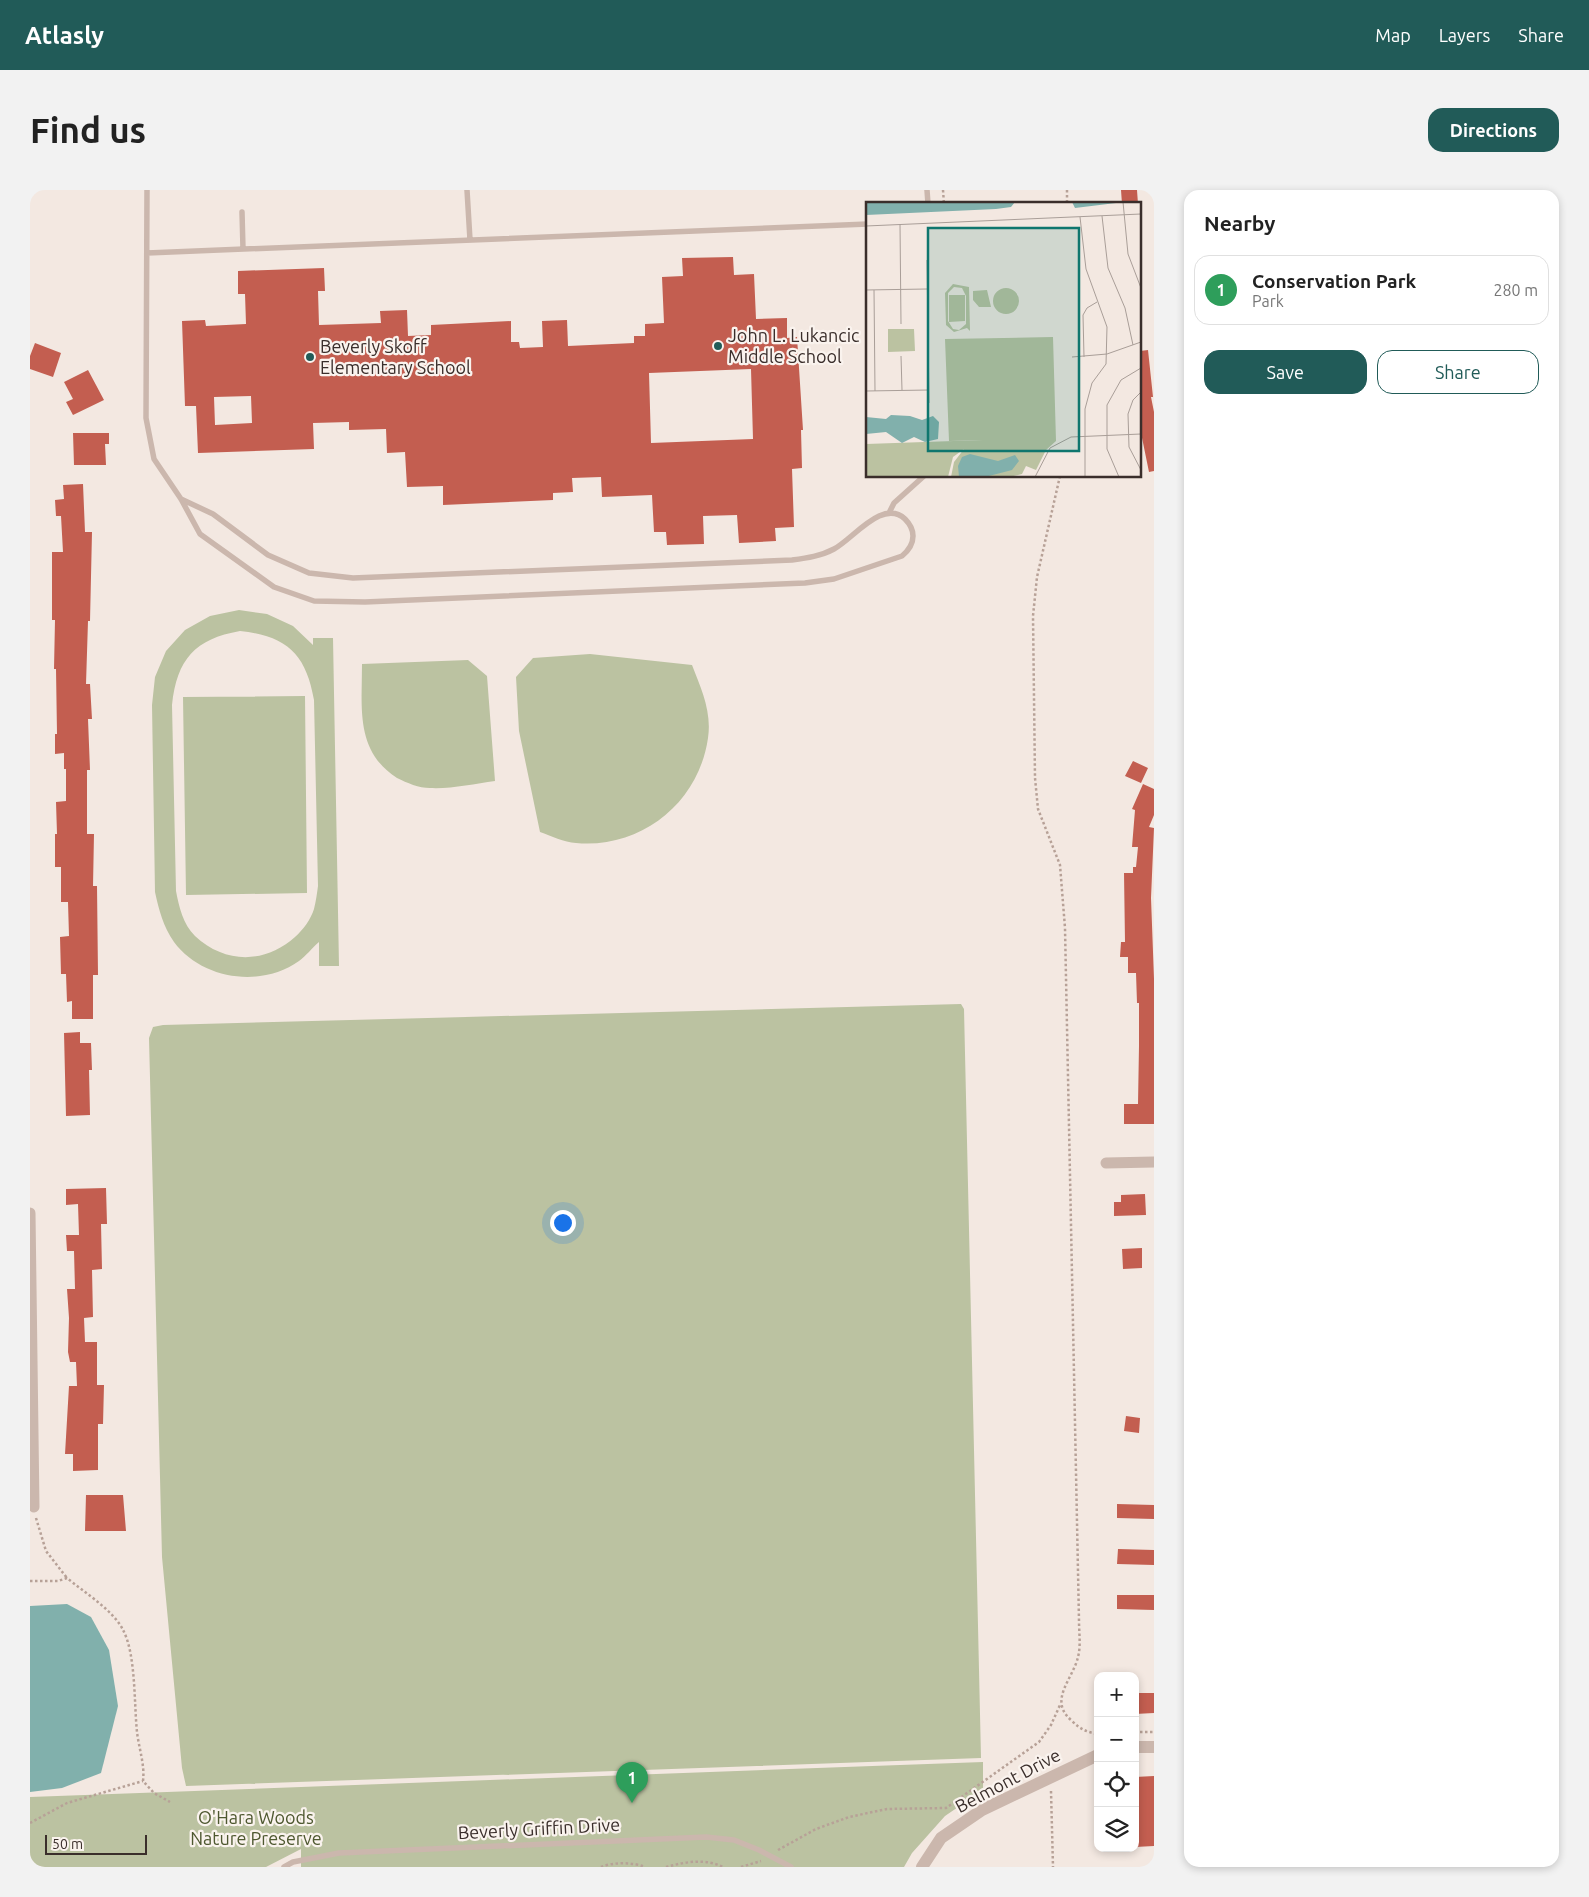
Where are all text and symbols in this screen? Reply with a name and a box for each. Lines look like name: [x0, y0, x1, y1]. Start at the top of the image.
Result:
text: Atlasly: [25, 22, 104, 49]
text: Map: [1375, 25, 1411, 45]
text: Layers: [1439, 25, 1490, 45]
text: Share: [1518, 25, 1564, 45]
button: Directions: [1428, 108, 1559, 152]
text: Find us: [30, 110, 146, 150]
inset map: [866, 202, 1142, 478]
text: Nearby: [1204, 211, 1275, 235]
text: Conservation Park: [1252, 270, 1416, 292]
text: 1: [1216, 281, 1226, 299]
text: 280 m: [1493, 281, 1538, 299]
text: Park: [1252, 292, 1284, 310]
place label: John L. Lukancic Middle School: [728, 325, 859, 366]
place label: Beverly Skoff Elementary School: [320, 336, 471, 377]
marker: John L. Lukancic Middle School: [712, 340, 724, 352]
button: Save: [1204, 350, 1367, 394]
button: Share: [1377, 350, 1539, 394]
marker: Beverly Skoff Elementary School: [304, 351, 316, 363]
your location: [550, 1210, 576, 1236]
map controls: [1094, 1672, 1139, 1852]
button: +: [1094, 1672, 1139, 1717]
button: −: [1094, 1717, 1139, 1762]
street label: Belmont Drive: [952, 1744, 1064, 1816]
pin: 1: [616, 1762, 648, 1803]
button: locate: [1094, 1762, 1139, 1807]
park label: O'Hara Woods Nature Preserve: [190, 1807, 322, 1848]
button: layers: [1094, 1807, 1139, 1852]
street label: Beverly Griffin Drive: [457, 1814, 621, 1842]
scale bar: [45, 1832, 148, 1855]
text: 50 m: [52, 1836, 83, 1852]

